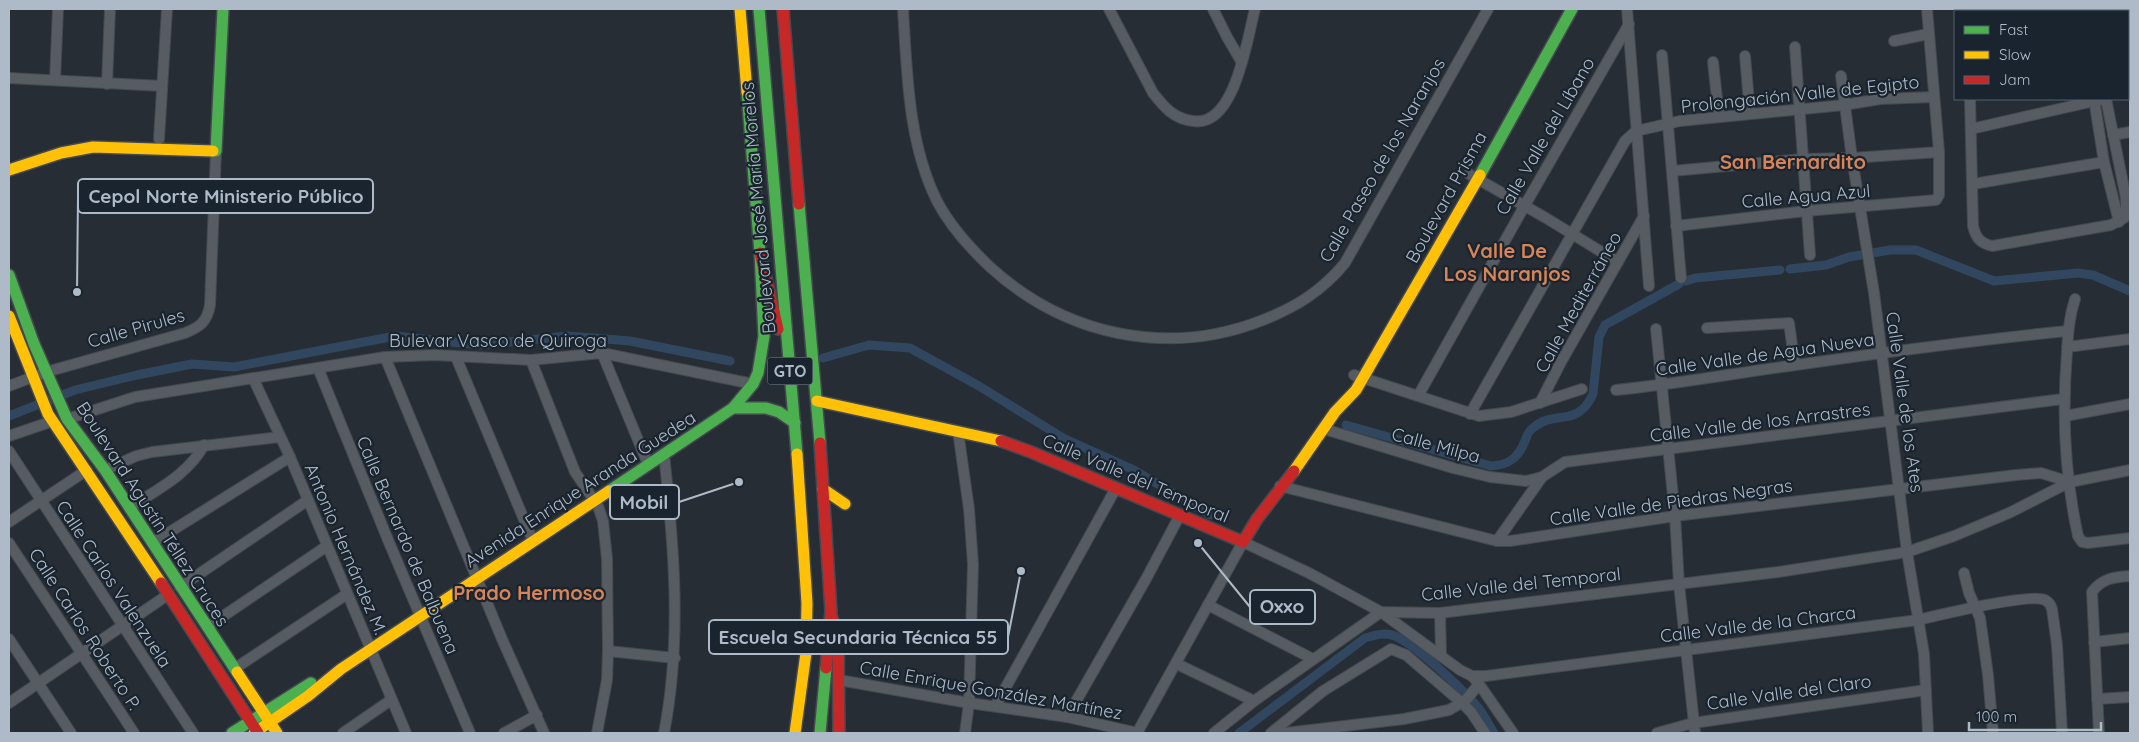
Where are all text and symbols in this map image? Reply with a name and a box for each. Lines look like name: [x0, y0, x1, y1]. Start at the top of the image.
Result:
legend: [1954, 10, 2129, 100]
text: Fast: [1999, 20, 2028, 39]
text: Slow: [1999, 45, 2031, 64]
street label: Calle Valle del Líbano: [1490, 53, 1600, 219]
street label: Calle Paseo de los Naranjos: [1314, 54, 1450, 266]
street label: Prolongación Valle de Egipto: [1680, 70, 1920, 118]
text: Jam: [1999, 70, 2030, 89]
street label: Boulevard José María Morelos: [736, 81, 780, 335]
street label: Boulevard Prisma: [1400, 127, 1492, 267]
district label: San Bernardito: [1720, 149, 1866, 174]
callout: Cepol Norte Ministerio Público: [78, 179, 373, 213]
street label: Calle Agua Azul: [1741, 179, 1871, 213]
text: Cepol Norte Ministerio Público: [88, 184, 364, 208]
street label: Calle Mediterráneo: [1530, 227, 1626, 377]
district label: Valle De Los Naranjos: [1444, 238, 1570, 286]
street label: Calle Pirules: [85, 303, 187, 353]
street label: Calle Valle de los Ates: [1881, 310, 1929, 494]
street label: Calle Valle de Agua Nueva: [1654, 327, 1876, 381]
street label: Bulevar Vasco de Quiroga: [389, 329, 607, 352]
road number: GTO: [768, 358, 812, 384]
street label: Boulevard Agustín Téllez Cruces: [72, 397, 234, 631]
street label: Calle Valle de los Arrastres: [1649, 397, 1871, 447]
street label: Avenida Enrique Aranda Guedea: [460, 406, 700, 572]
street label: Calle Milpa: [1389, 422, 1483, 468]
street label: Calle Valle del Temporal: [1039, 428, 1233, 528]
street label: Calle Bernardo de Balbuena: [352, 433, 464, 657]
street label: Antonio Hernández M.: [300, 460, 392, 638]
street label: Calle Valle de Piedras Negras: [1548, 474, 1794, 530]
callout: Mobil: [610, 485, 679, 519]
text: Mobil: [620, 490, 668, 514]
street label: Calle Carlos Valenzuela: [51, 496, 177, 672]
street label: Calle Carlos Roberto P.: [24, 544, 146, 714]
street label: Calle Valle del Temporal: [1420, 562, 1622, 606]
district label: Prado Hermoso: [453, 580, 605, 605]
callout: Oxxo: [1250, 590, 1315, 624]
text: Oxxo: [1260, 594, 1304, 618]
street label: Calle Valle de la Charca: [1659, 601, 1857, 647]
callout: Escuela Secundaria Técnica 55: [709, 620, 1008, 654]
text: Escuela Secundaria Técnica 55: [719, 625, 997, 649]
street label: Calle Enrique González Martínez: [858, 656, 1124, 724]
street label: Calle Valle del Claro: [1705, 669, 1873, 715]
scale bar: [1969, 700, 2102, 732]
text: 100 m: [1976, 707, 2017, 726]

